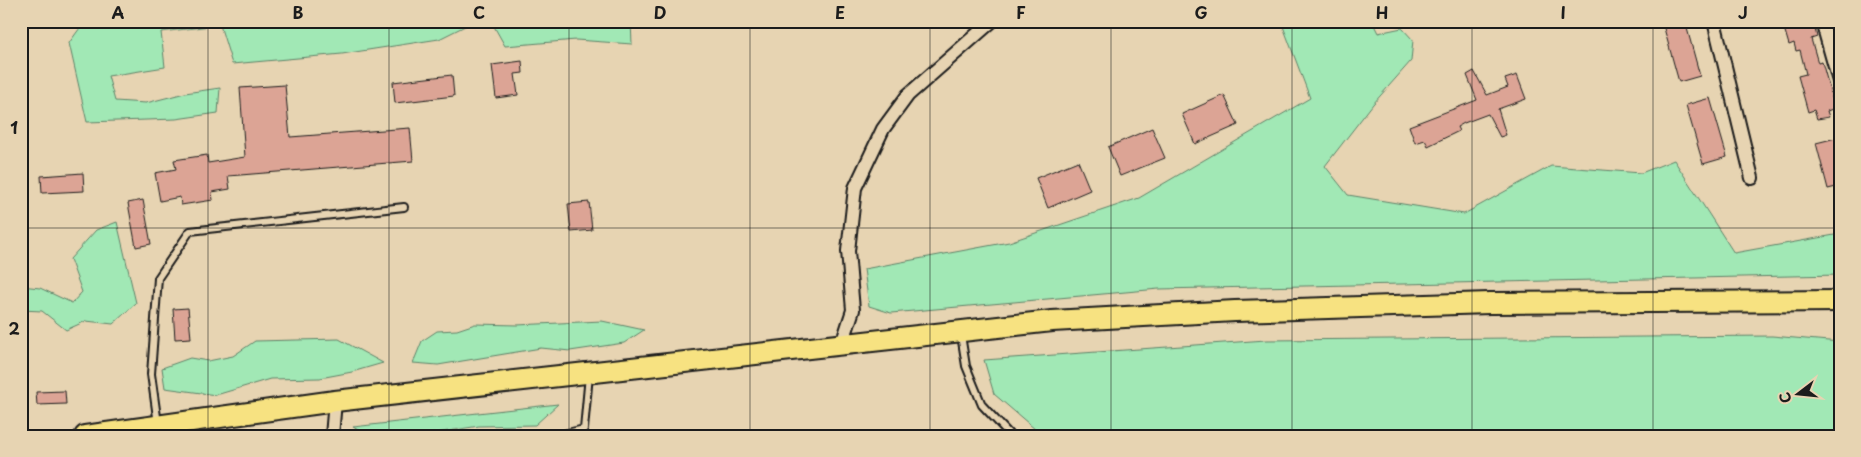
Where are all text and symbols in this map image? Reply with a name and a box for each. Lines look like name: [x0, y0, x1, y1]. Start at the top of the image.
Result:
text: A: [112, 0, 125, 24]
text: B: [293, 0, 304, 24]
text: C: [473, 0, 485, 24]
text: D: [654, 0, 666, 24]
text: E: [835, 0, 845, 24]
text: F: [1016, 0, 1026, 24]
text: G: [1194, 0, 1208, 24]
text: H: [1376, 0, 1388, 24]
text: I: [1560, 0, 1566, 24]
text: J: [1738, 0, 1748, 24]
text: 1: [10, 115, 18, 139]
text: 2: [8, 316, 20, 340]
north arrow: [1774, 370, 1824, 420]
text: С: [1773, 390, 1797, 406]

